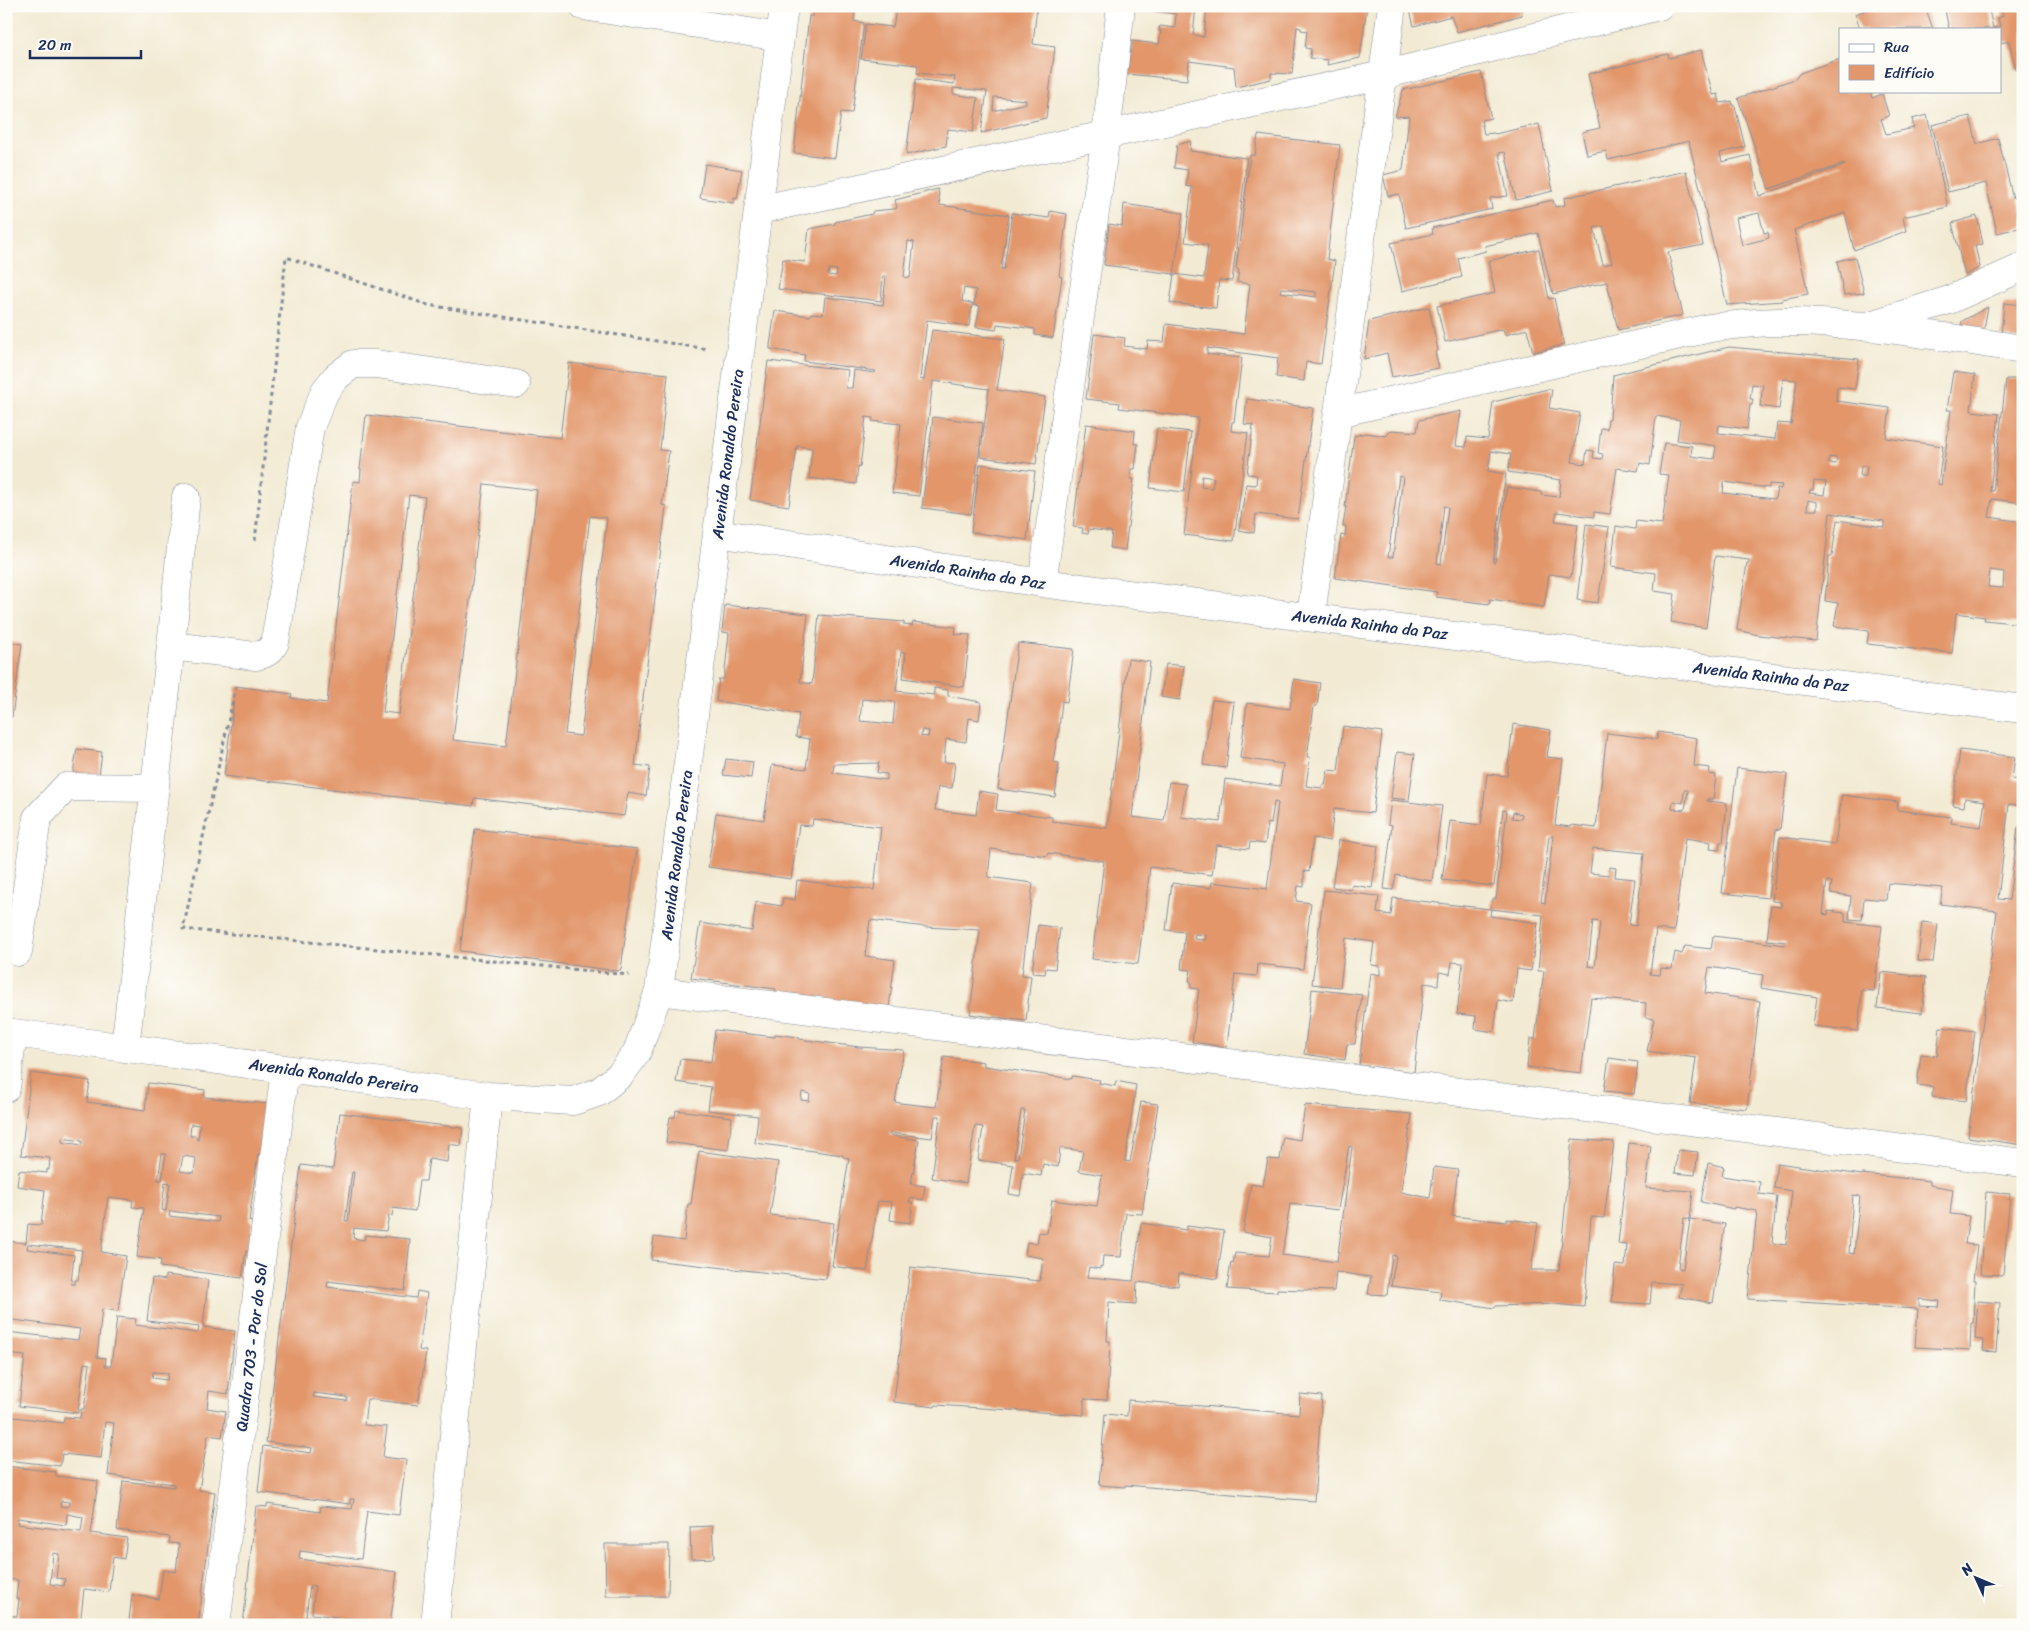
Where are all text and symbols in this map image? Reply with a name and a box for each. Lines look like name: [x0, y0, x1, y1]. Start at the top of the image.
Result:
scale bar: [30, 28, 141, 60]
legend: [1839, 28, 2002, 92]
text: 20 m: [38, 32, 72, 58]
text: Rua: [1884, 34, 1909, 60]
text: Edifício: [1884, 60, 1935, 86]
street label: Avenida Ronaldo Pereira: [703, 367, 752, 542]
street label: Avenida Rainha da Paz: [887, 545, 1048, 598]
street label: Avenida Rainha da Paz: [1289, 600, 1450, 649]
street label: Avenida Rainha da Paz: [1690, 652, 1851, 701]
street label: Avenida Ronaldo Pereira: [652, 768, 701, 943]
street label: Avenida Ronaldo Pereira: [246, 1049, 421, 1102]
street label: Quadra 703 - Por do Sol: [227, 1261, 276, 1433]
north arrow: [1952, 1554, 2002, 1604]
text: N: [1954, 1557, 1980, 1582]

